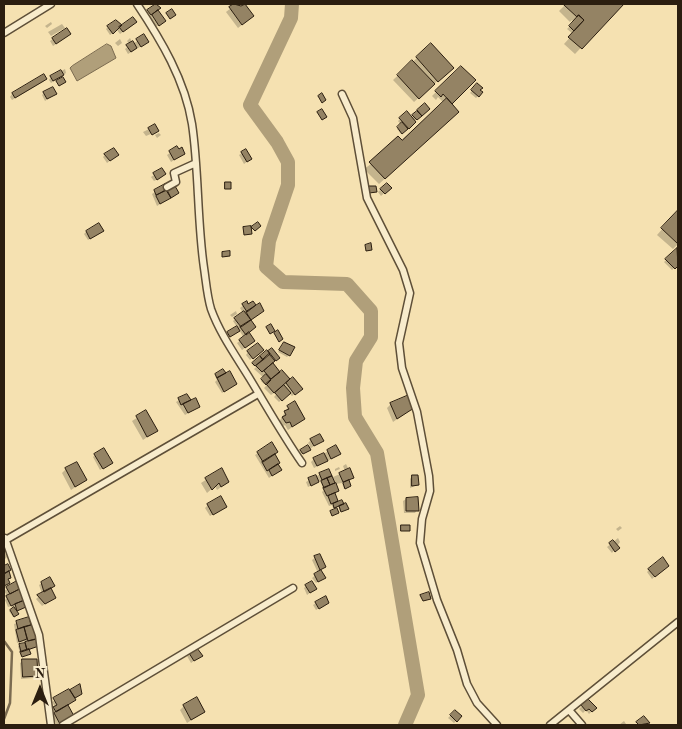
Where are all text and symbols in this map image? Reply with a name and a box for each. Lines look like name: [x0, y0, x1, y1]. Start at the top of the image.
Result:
north arrow: [15, 664, 65, 714]
text: N: [35, 667, 45, 681]

